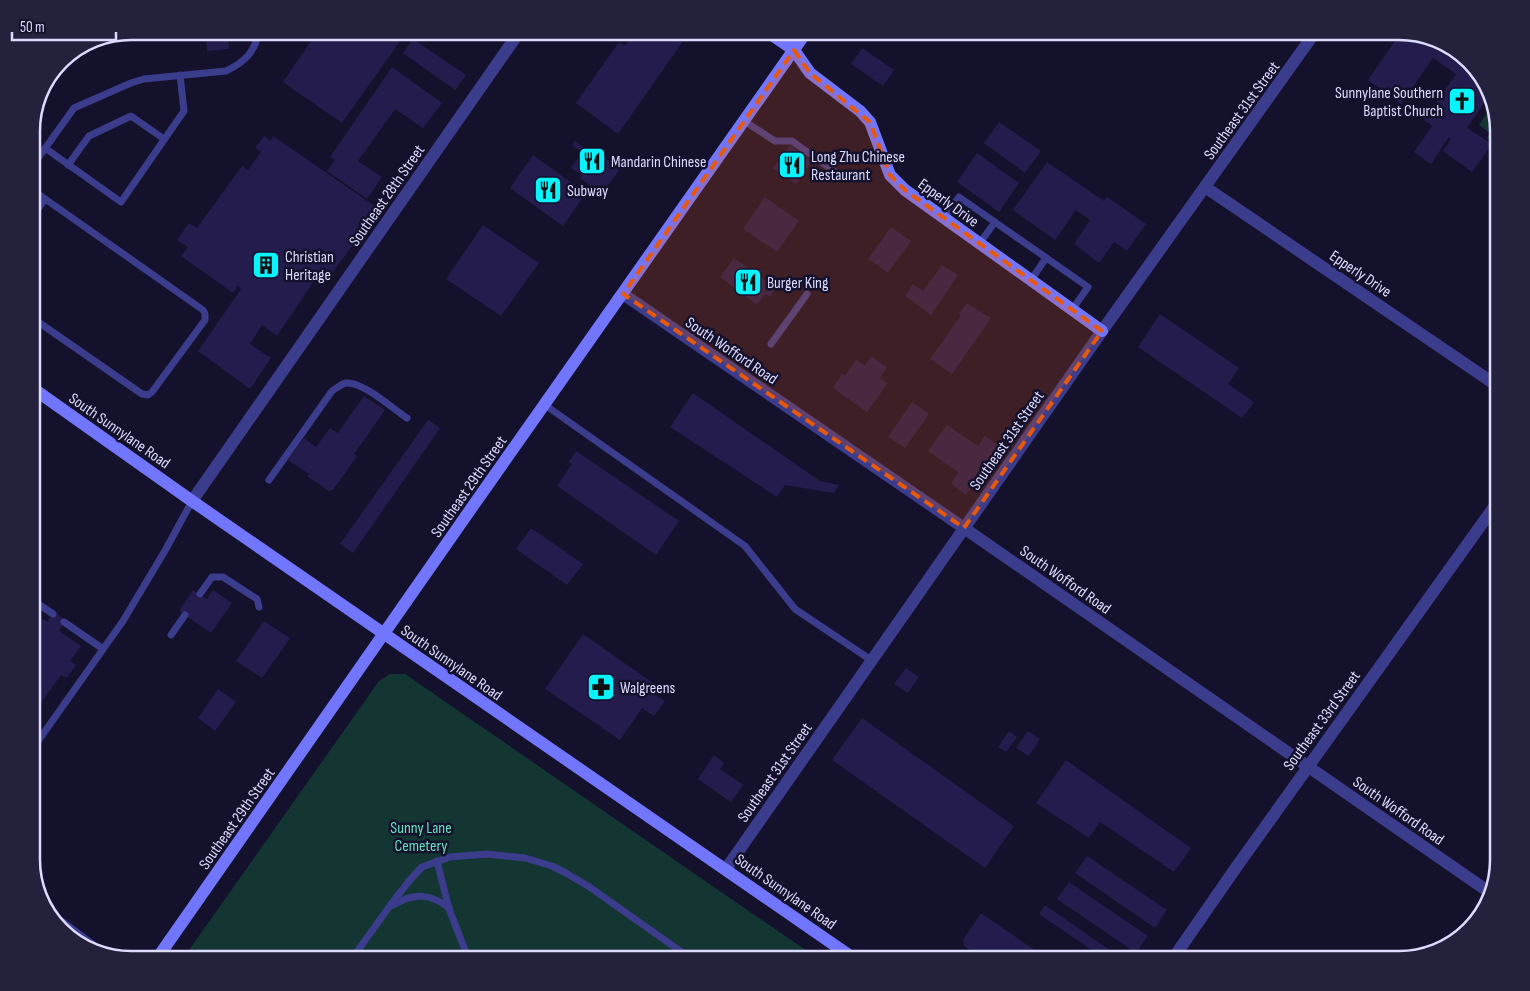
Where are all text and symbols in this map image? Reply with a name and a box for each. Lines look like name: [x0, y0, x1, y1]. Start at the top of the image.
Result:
scale bar: [12, 10, 116, 42]
text: 50 m: [20, 18, 45, 37]
street label: Southeast 31st Street: [1200, 58, 1284, 164]
place label: Sunnylane Southern Baptist Church: [1335, 84, 1443, 121]
church icon: Sunnylane Southern Baptist Church: [1447, 86, 1477, 116]
street label: Southeast 28th Street: [345, 141, 429, 250]
restaurant icon: Mandarin Chinese: [577, 146, 607, 176]
place label: Long Zhu Chinese Restaurant: [811, 148, 905, 185]
restaurant icon: Long Zhu Chinese Restaurant: [777, 150, 807, 180]
place label: Mandarin Chinese: [611, 153, 706, 172]
restaurant icon: Subway: [533, 175, 563, 205]
street label: Epperly Drive: [914, 175, 982, 232]
place label: Subway: [567, 182, 608, 201]
street label: Epperly Drive: [1326, 247, 1395, 302]
place label: Christian Heritage: [285, 248, 334, 285]
building icon: Christian Heritage: [251, 250, 281, 280]
restaurant icon: Burger King: [733, 267, 763, 297]
place label: Burger King: [767, 274, 828, 293]
street label: South Wofford Road: [682, 313, 781, 389]
street label: Southeast 31st Street: [966, 387, 1049, 494]
street label: South Sunnylane Road: [65, 389, 174, 473]
street label: Southeast 29th Street: [427, 432, 511, 541]
street label: South Wofford Road: [1016, 542, 1114, 619]
street label: South Sunnylane Road: [397, 621, 506, 705]
street label: Southeast 33rd Street: [1280, 667, 1365, 774]
pharmacy icon: Walgreens: [586, 672, 616, 702]
place label: Walgreens: [620, 679, 676, 698]
street label: Southeast 31st Street: [734, 719, 817, 826]
street label: Southeast 29th Street: [195, 764, 279, 873]
street label: South Wofford Road: [1349, 773, 1447, 850]
park label: Sunny Lane Cemetery: [390, 819, 452, 856]
street label: South Sunnylane Road: [731, 850, 840, 934]

